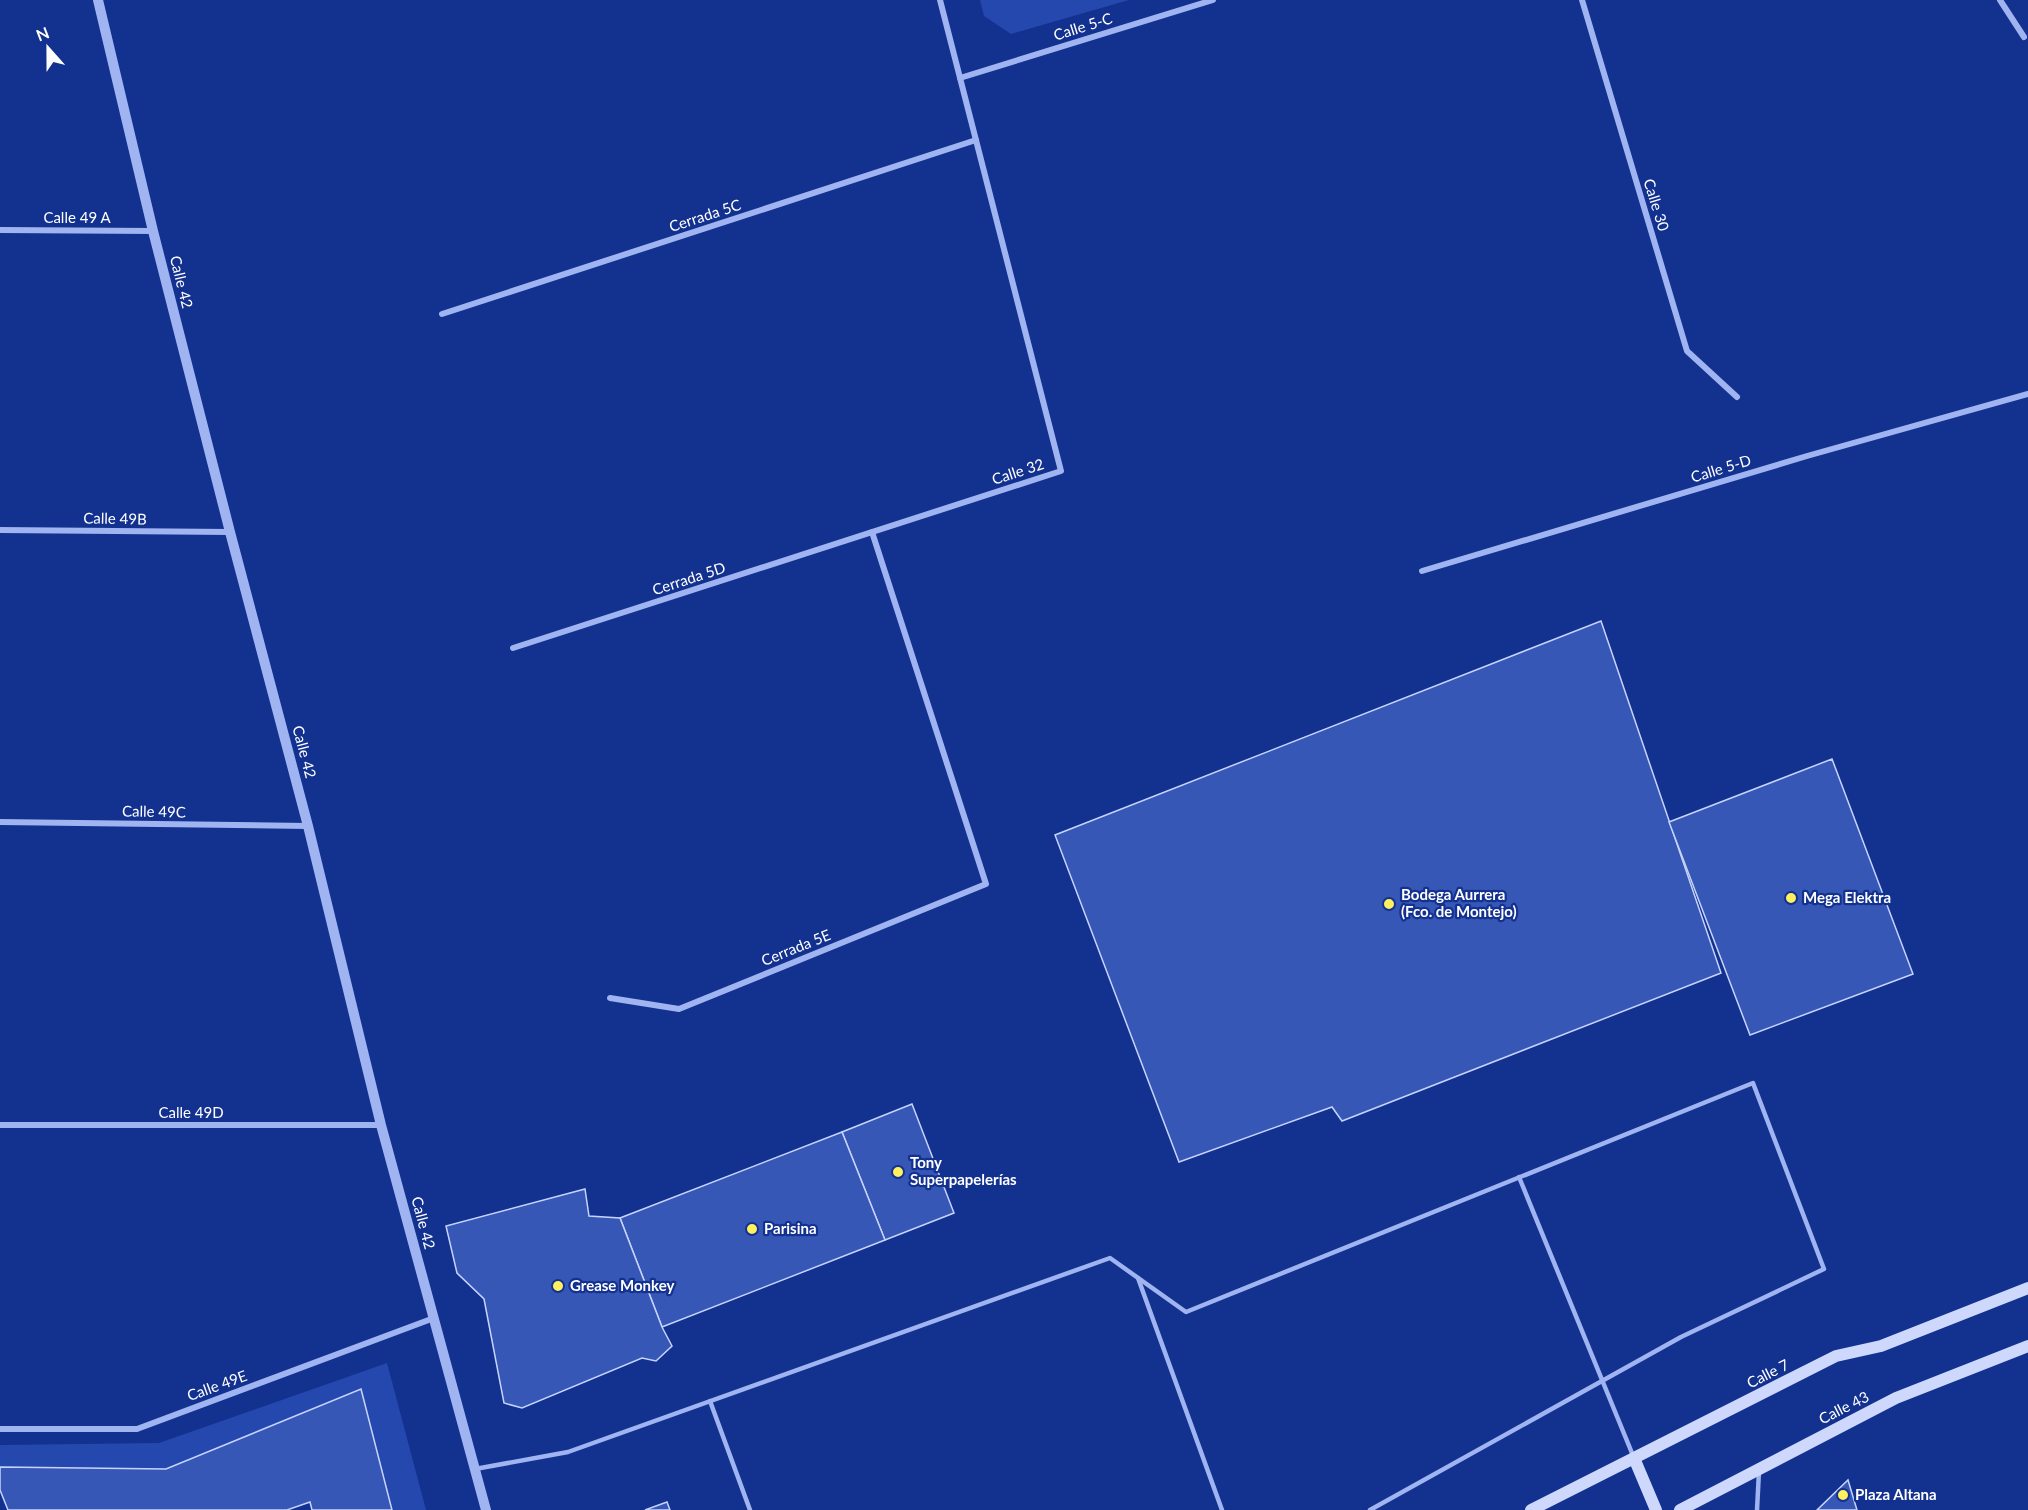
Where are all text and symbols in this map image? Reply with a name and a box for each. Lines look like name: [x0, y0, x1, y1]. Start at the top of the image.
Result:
street label: Calle 5-C: [1051, 9, 1114, 44]
north arrow: [18, 18, 78, 78]
text: N: [33, 22, 52, 45]
street label: Calle 30: [1640, 176, 1674, 233]
street label: Cerrada 5C: [666, 195, 743, 235]
street label: Calle 49 A: [43, 208, 111, 226]
street label: Calle 42: [167, 254, 197, 310]
street label: Calle 5-D: [1688, 450, 1753, 486]
street label: Calle 32: [989, 454, 1046, 488]
street label: Calle 49B: [83, 508, 147, 528]
street label: Cerrada 5D: [650, 558, 728, 598]
street label: Calle 42: [289, 723, 321, 780]
street label: Calle 49C: [122, 801, 186, 821]
place label: Bodega Aurrera (Fco. de Montejo): [1401, 885, 1517, 920]
place label: Mega Elektra: [1803, 888, 1891, 906]
marker: Mega Elektra: [1784, 891, 1798, 905]
marker: Bodega Aurrera (Fco. de Montejo): [1382, 897, 1396, 911]
street label: Cerrada 5E: [758, 925, 833, 969]
street label: Calle 49D: [158, 1103, 224, 1121]
place label: Tony Superpapelerías: [910, 1153, 1017, 1188]
marker: Tony Superpapelerías: [891, 1165, 905, 1179]
street label: Calle 42: [408, 1194, 440, 1251]
place label: Parisina: [764, 1219, 817, 1237]
marker: Parisina: [745, 1222, 759, 1236]
place label: Grease Monkey: [570, 1276, 674, 1294]
marker: Grease Monkey: [551, 1279, 565, 1293]
street label: Calle 7: [1743, 1355, 1792, 1391]
street label: Calle 49E: [184, 1366, 249, 1404]
street label: Calle 43: [1816, 1387, 1872, 1427]
place label: Plaza Altana: [1855, 1485, 1937, 1503]
marker: Plaza Altana: [1836, 1488, 1850, 1502]

